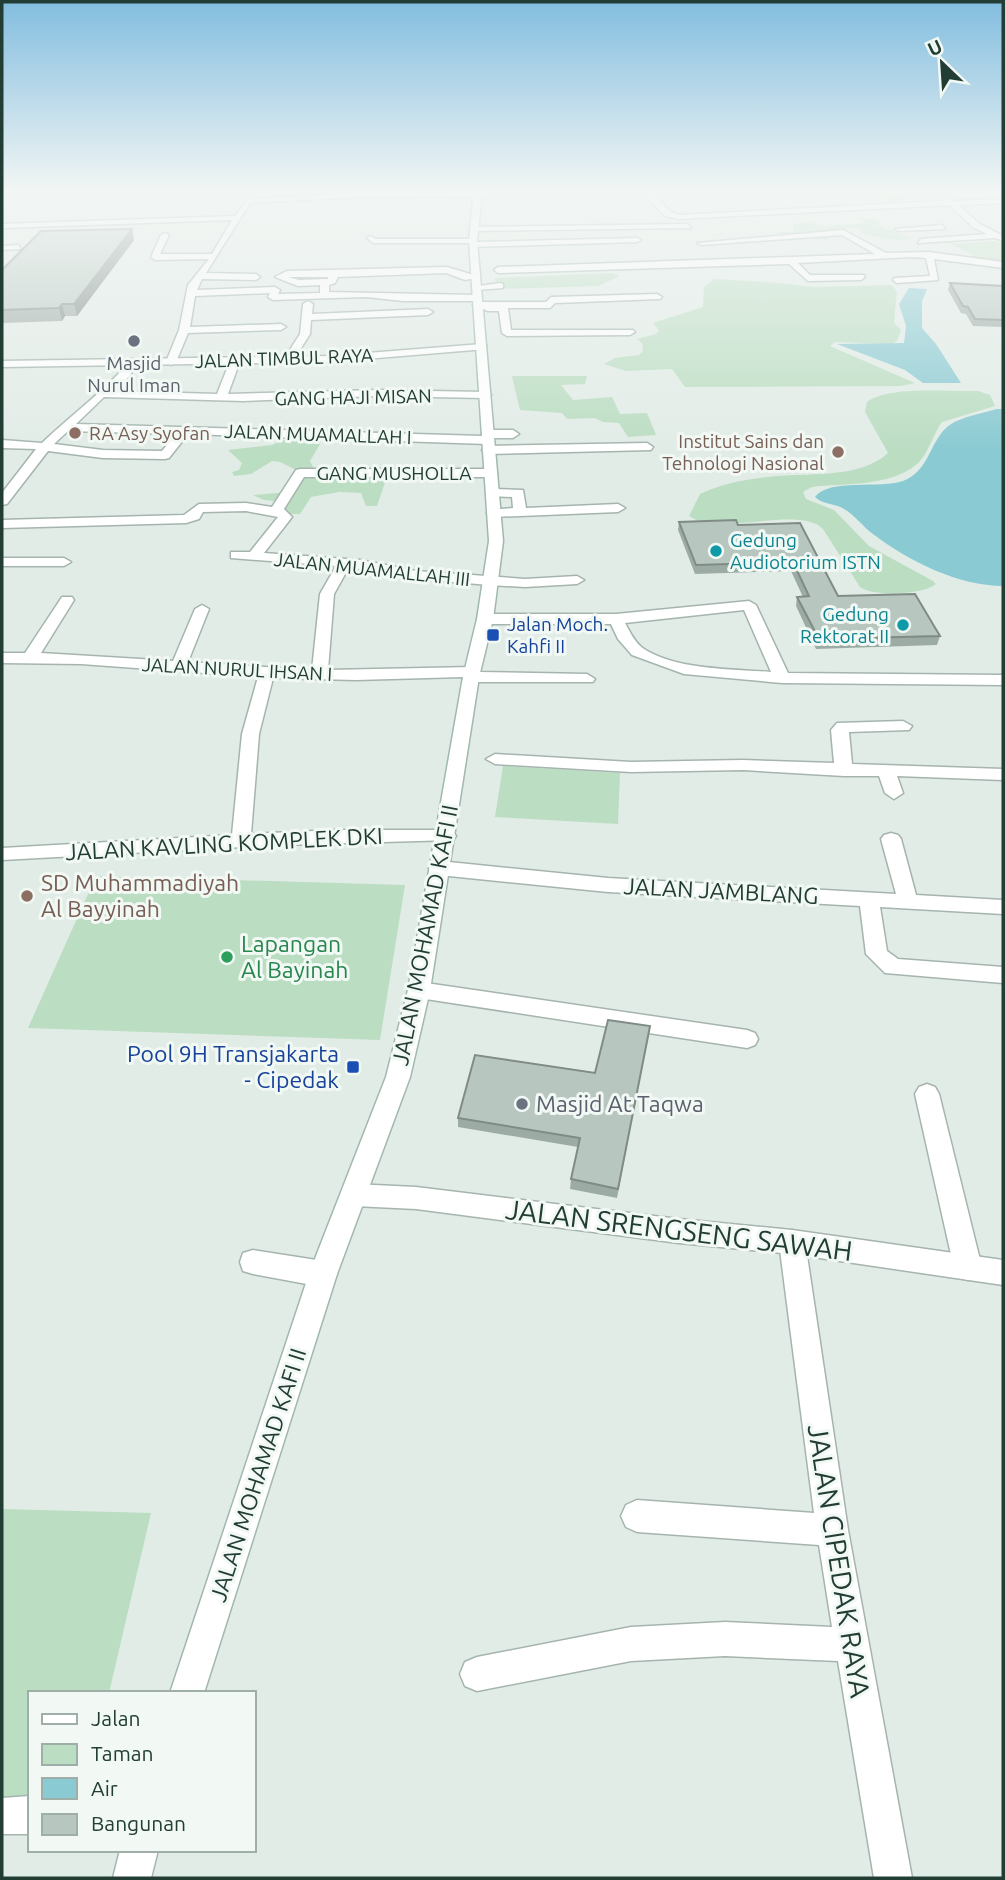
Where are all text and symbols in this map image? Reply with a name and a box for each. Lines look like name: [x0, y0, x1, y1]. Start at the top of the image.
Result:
north arrow: [907, 28, 977, 98]
text: U: [924, 35, 946, 60]
marker: Masjid Nurul Iman: [126, 333, 142, 349]
street label: JALAN TIMBUL RAYA: [194, 344, 374, 372]
place label: Masjid Nurul Iman: [87, 352, 181, 396]
street label: GANG HAJI MISAN: [274, 385, 432, 409]
street label: JALAN MUAMALLAH I: [224, 420, 412, 448]
place label: RA Asy Syofan: [89, 422, 210, 444]
marker: RA Asy Syofan: [67, 425, 83, 441]
place label: Institut Sains dan Tehnologi Nasional: [662, 430, 824, 474]
marker: Institut Sains dan Tehnologi Nasional: [830, 444, 846, 460]
street label: GANG MUSHOLLA: [316, 462, 472, 484]
place label: Gedung Audiotorium ISTN: [730, 529, 881, 573]
marker: Gedung Audiotorium ISTN: [708, 543, 724, 559]
street label: JALAN MUAMALLAH III: [273, 548, 471, 590]
place label: Gedung Rektorat II: [800, 603, 889, 647]
place label: Jalan Moch. Kahfi II: [507, 613, 608, 657]
marker: Gedung Rektorat II: [895, 617, 911, 633]
marker: Jalan Moch. Kahfi II: [485, 627, 501, 643]
street label: JALAN NURUL IHSAN I: [141, 653, 333, 685]
street label: JALAN MOHAMAD KAFI II: [387, 802, 462, 1067]
street label: JALAN KAVLING KOMPLEK DKI: [65, 823, 383, 864]
place label: SD Muhammadiyah Al Bayyinah: [41, 870, 239, 921]
street label: JALAN JAMBLANG: [623, 873, 819, 908]
marker: SD Muhammadiyah Al Bayyinah: [19, 888, 35, 904]
place label: Lapangan Al Bayinah: [241, 931, 348, 982]
marker: Lapangan Al Bayinah: [219, 949, 235, 965]
place label: Pool 9H Transjakarta - Cipedak: [127, 1041, 339, 1092]
marker: Pool 9H Transjakarta - Cipedak: [345, 1059, 361, 1075]
place label: Masjid At Taqwa: [536, 1091, 704, 1116]
marker: Masjid At Taqwa: [514, 1096, 530, 1112]
street label: JALAN SRENGSENG SAWAH: [504, 1193, 854, 1266]
street label: JALAN MOHAMAD KAFI II: [205, 1345, 310, 1605]
street label: JALAN CIPEDAK RAYA: [803, 1422, 876, 1700]
legend: [28, 1691, 256, 1852]
text: Jalan: [91, 1706, 140, 1730]
text: Taman: [91, 1741, 154, 1765]
text: Air: [91, 1776, 118, 1800]
text: Bangunan: [91, 1811, 186, 1835]

